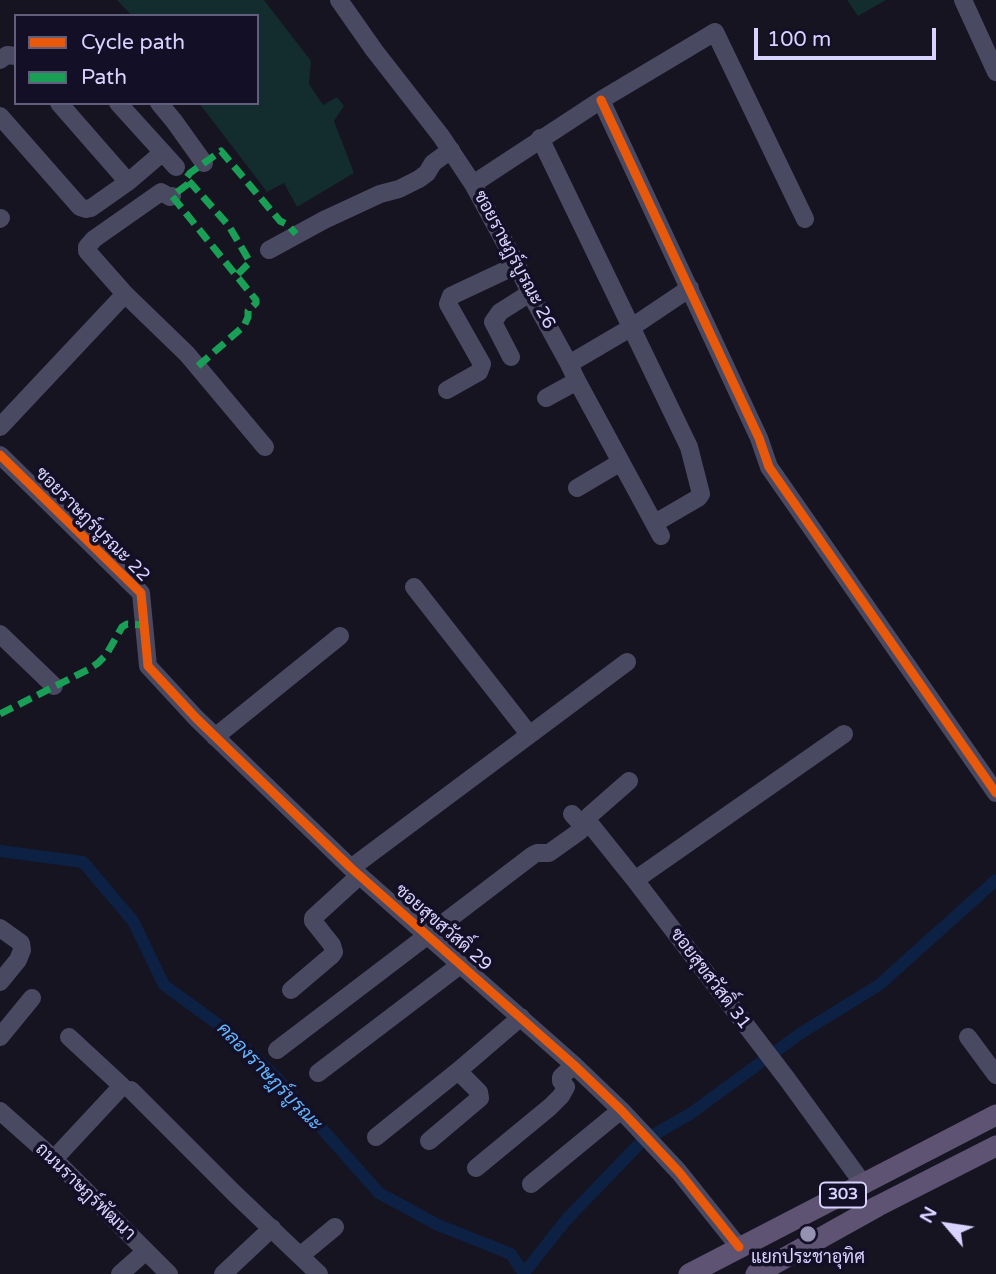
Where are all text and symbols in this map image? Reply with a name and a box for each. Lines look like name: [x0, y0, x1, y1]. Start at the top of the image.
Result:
legend: [14, 14, 259, 105]
scale bar: [758, 14, 940, 58]
text: 100 m: [767, 27, 831, 52]
text: Cycle path: [81, 30, 185, 55]
text: Path: [81, 65, 127, 90]
street label: ซอยราษฎร์บูรณะ 26: [468, 187, 560, 333]
street label: ซอยราษฎร์บูรณะ 22: [30, 463, 154, 587]
street label: ซอยสุขสวัสดิ์ 29: [390, 880, 496, 976]
street label: ซอยสุขสวัสดิ์ 31: [665, 924, 755, 1034]
water label: คลองราษฎร์บูรณะ: [212, 1018, 326, 1136]
street label: ถนนราษฎร์พัฒนา: [30, 1139, 140, 1245]
road number: 303: [820, 1182, 866, 1208]
north arrow: [912, 1190, 982, 1260]
text: N: [915, 1203, 942, 1227]
marker: แยกประชาอุทิศ: [798, 1224, 818, 1244]
place label: แยกประชาอุทิศ: [751, 1247, 865, 1269]

